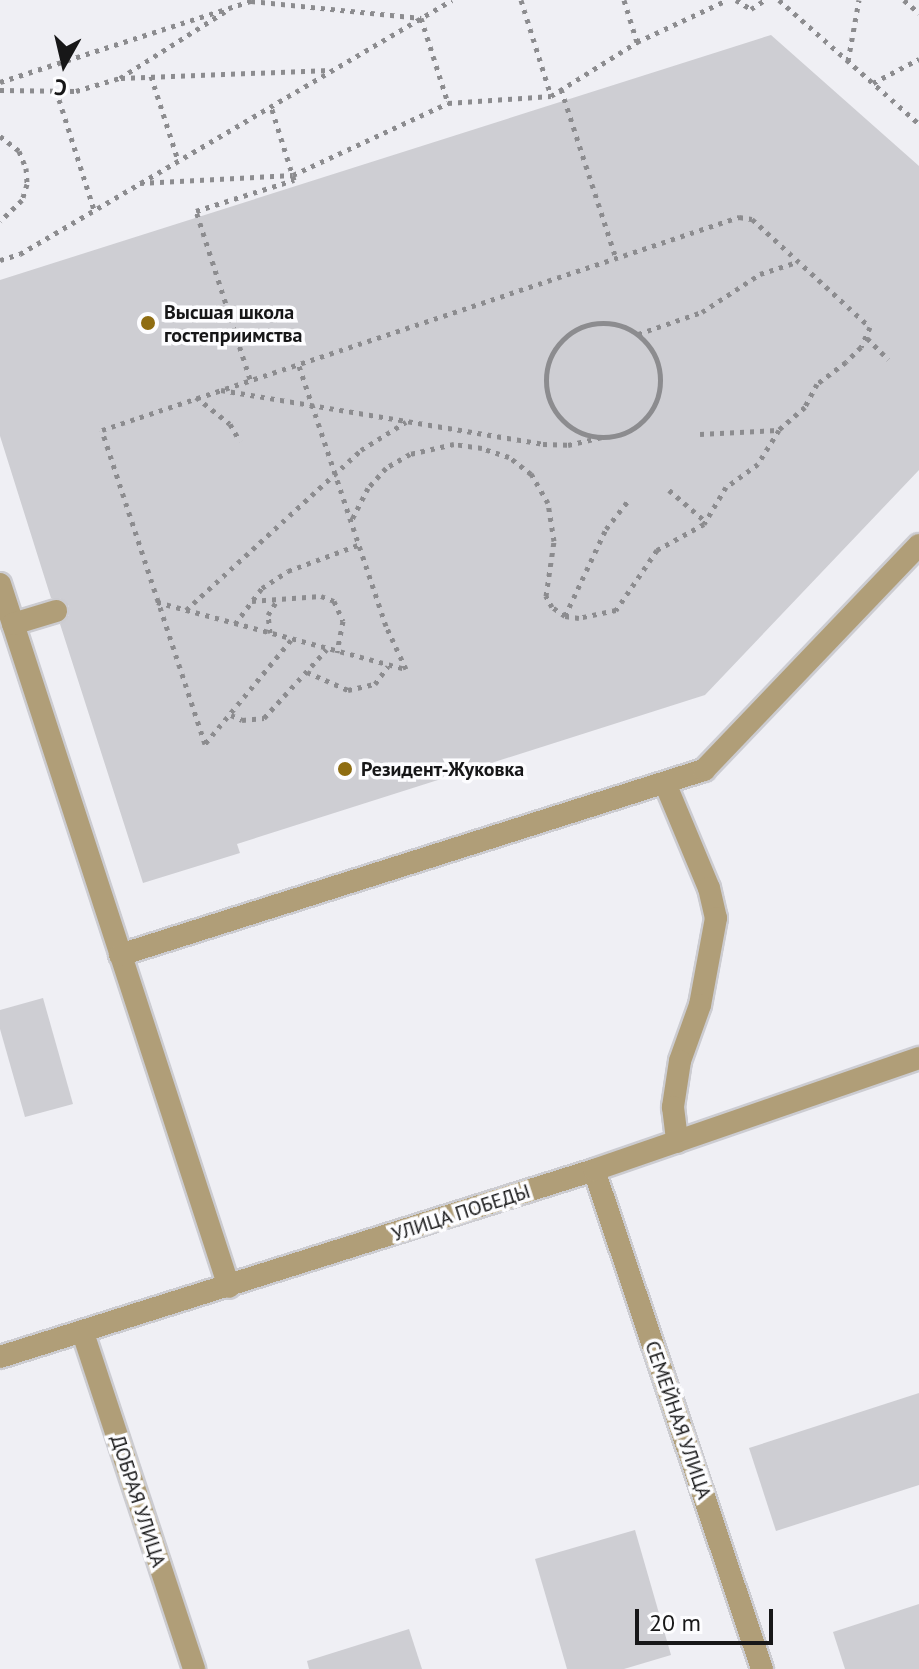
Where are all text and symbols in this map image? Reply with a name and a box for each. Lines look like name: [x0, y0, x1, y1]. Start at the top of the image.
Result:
north arrow: [24, 24, 104, 104]
text: С: [53, 73, 69, 102]
place label: Высшая школа гостеприимства: [164, 300, 303, 347]
marker: Высшая школа гостеприимства: [139, 314, 157, 332]
place label: Резидент-Жуковка: [361, 757, 524, 781]
marker: Резидент-Жуковка: [336, 760, 354, 778]
street label: УЛИЦА ПОБЕДЫ: [388, 1179, 534, 1247]
street label: СЕМЕЙНАЯ УЛИЦА: [640, 1338, 716, 1502]
street label: ДОБРАЯ УЛИЦА: [105, 1432, 171, 1570]
scale bar: [639, 1593, 777, 1643]
text: 20 m: [649, 1607, 701, 1638]

